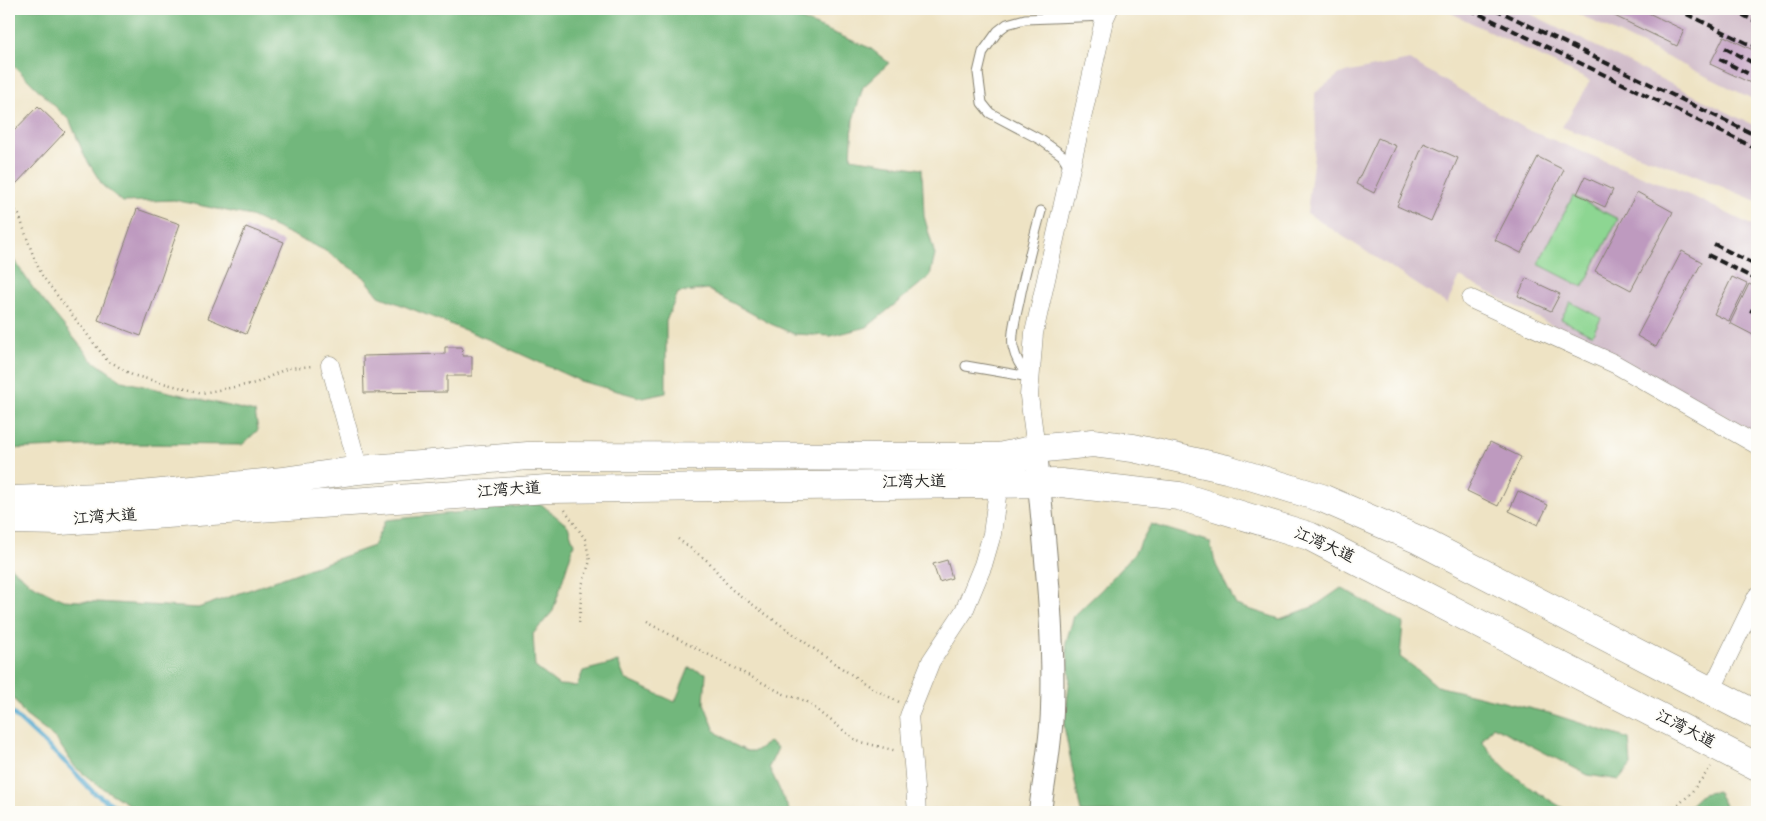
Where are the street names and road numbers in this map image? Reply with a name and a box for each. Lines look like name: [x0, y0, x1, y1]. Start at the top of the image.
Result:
street label: 江湾大道: [882, 471, 946, 495]
street label: 江湾大道: [476, 477, 542, 505]
street label: 江湾大道: [72, 504, 138, 532]
street label: 江湾大道: [1290, 522, 1358, 570]
street label: 江湾大道: [1651, 705, 1719, 755]

